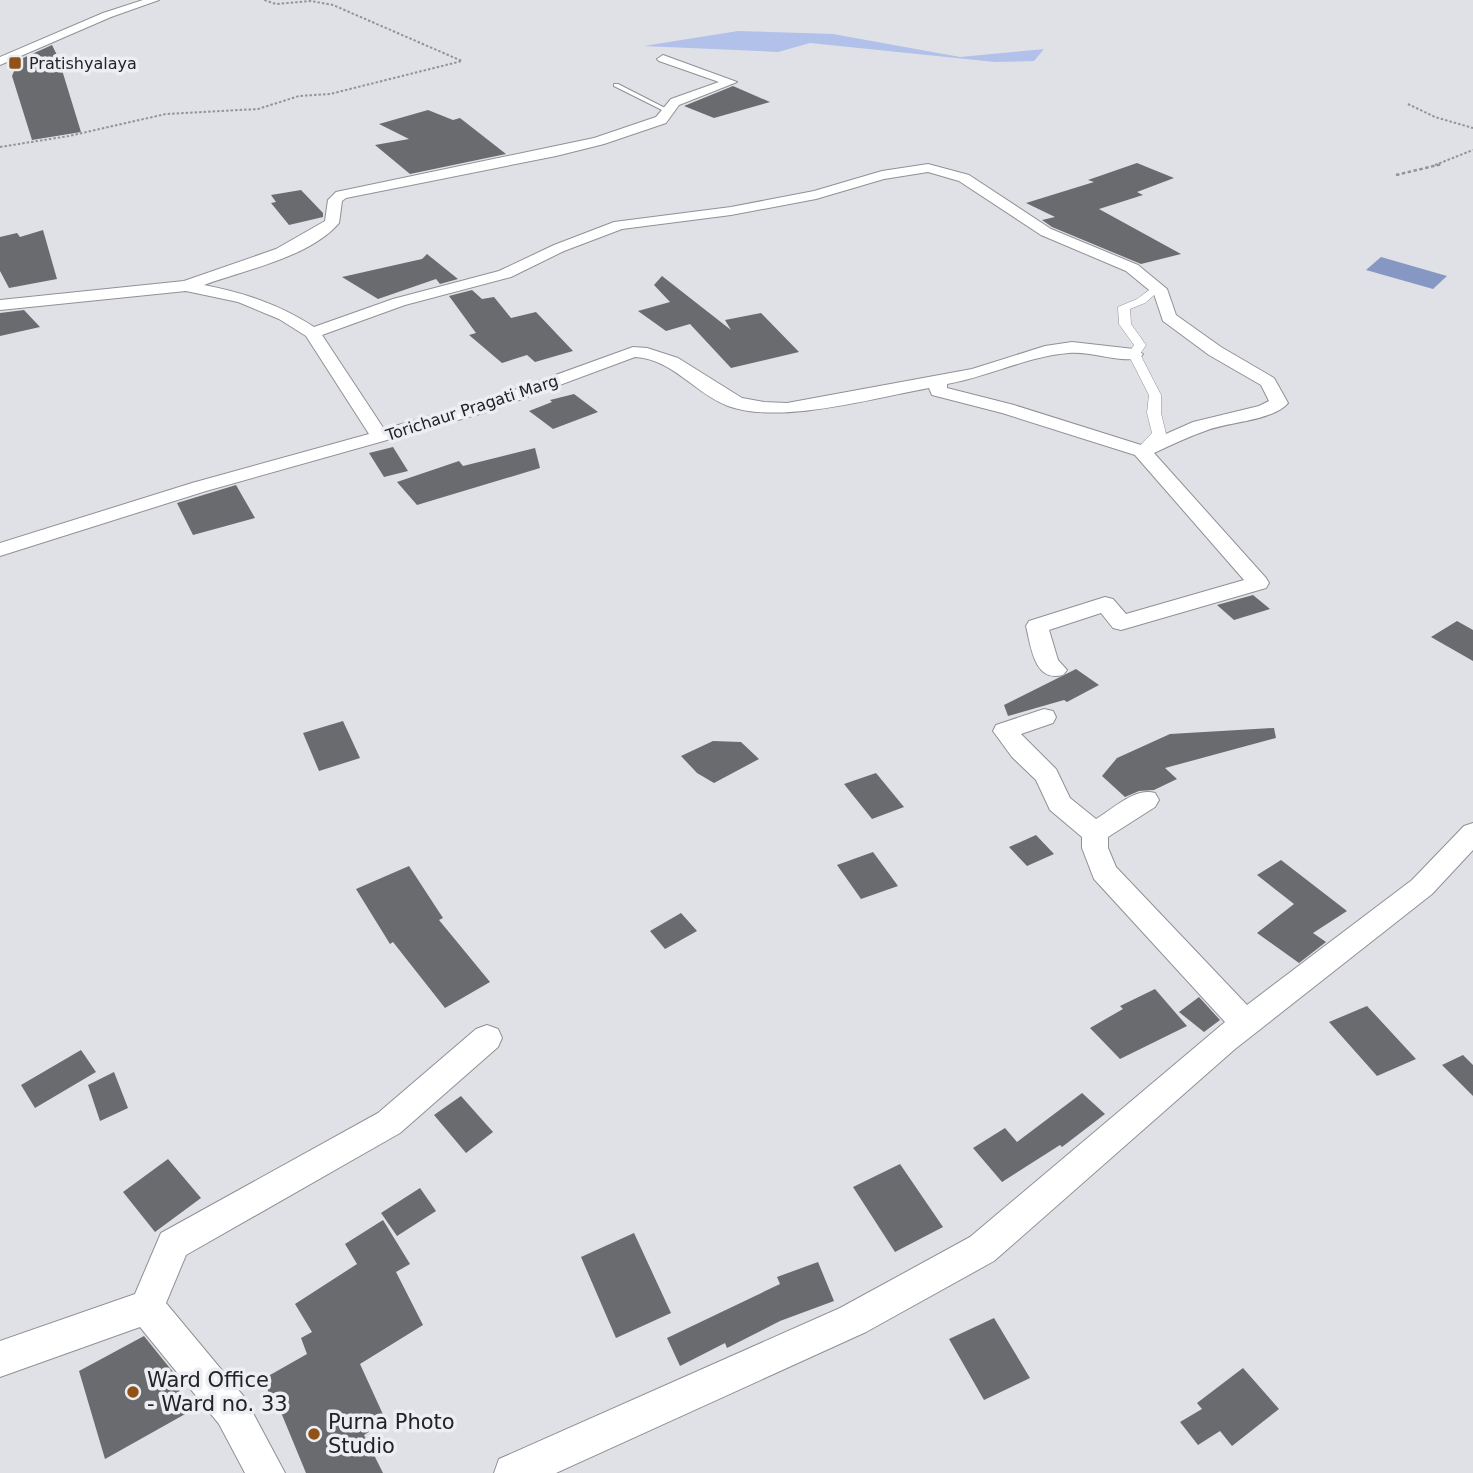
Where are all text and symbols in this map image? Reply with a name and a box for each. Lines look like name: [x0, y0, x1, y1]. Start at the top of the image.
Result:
place label: Pratishyalaya: [29, 54, 137, 73]
marker: Pratishyalaya: [7, 55, 23, 71]
street label: Torichaur Pragati Marg: [383, 371, 561, 445]
place label: Ward Office - Ward no. 33: [147, 1368, 288, 1416]
marker: Ward Office - Ward no. 33: [125, 1384, 141, 1400]
place label: Purna Photo Studio: [328, 1410, 455, 1458]
marker: Purna Photo Studio: [306, 1426, 322, 1442]

